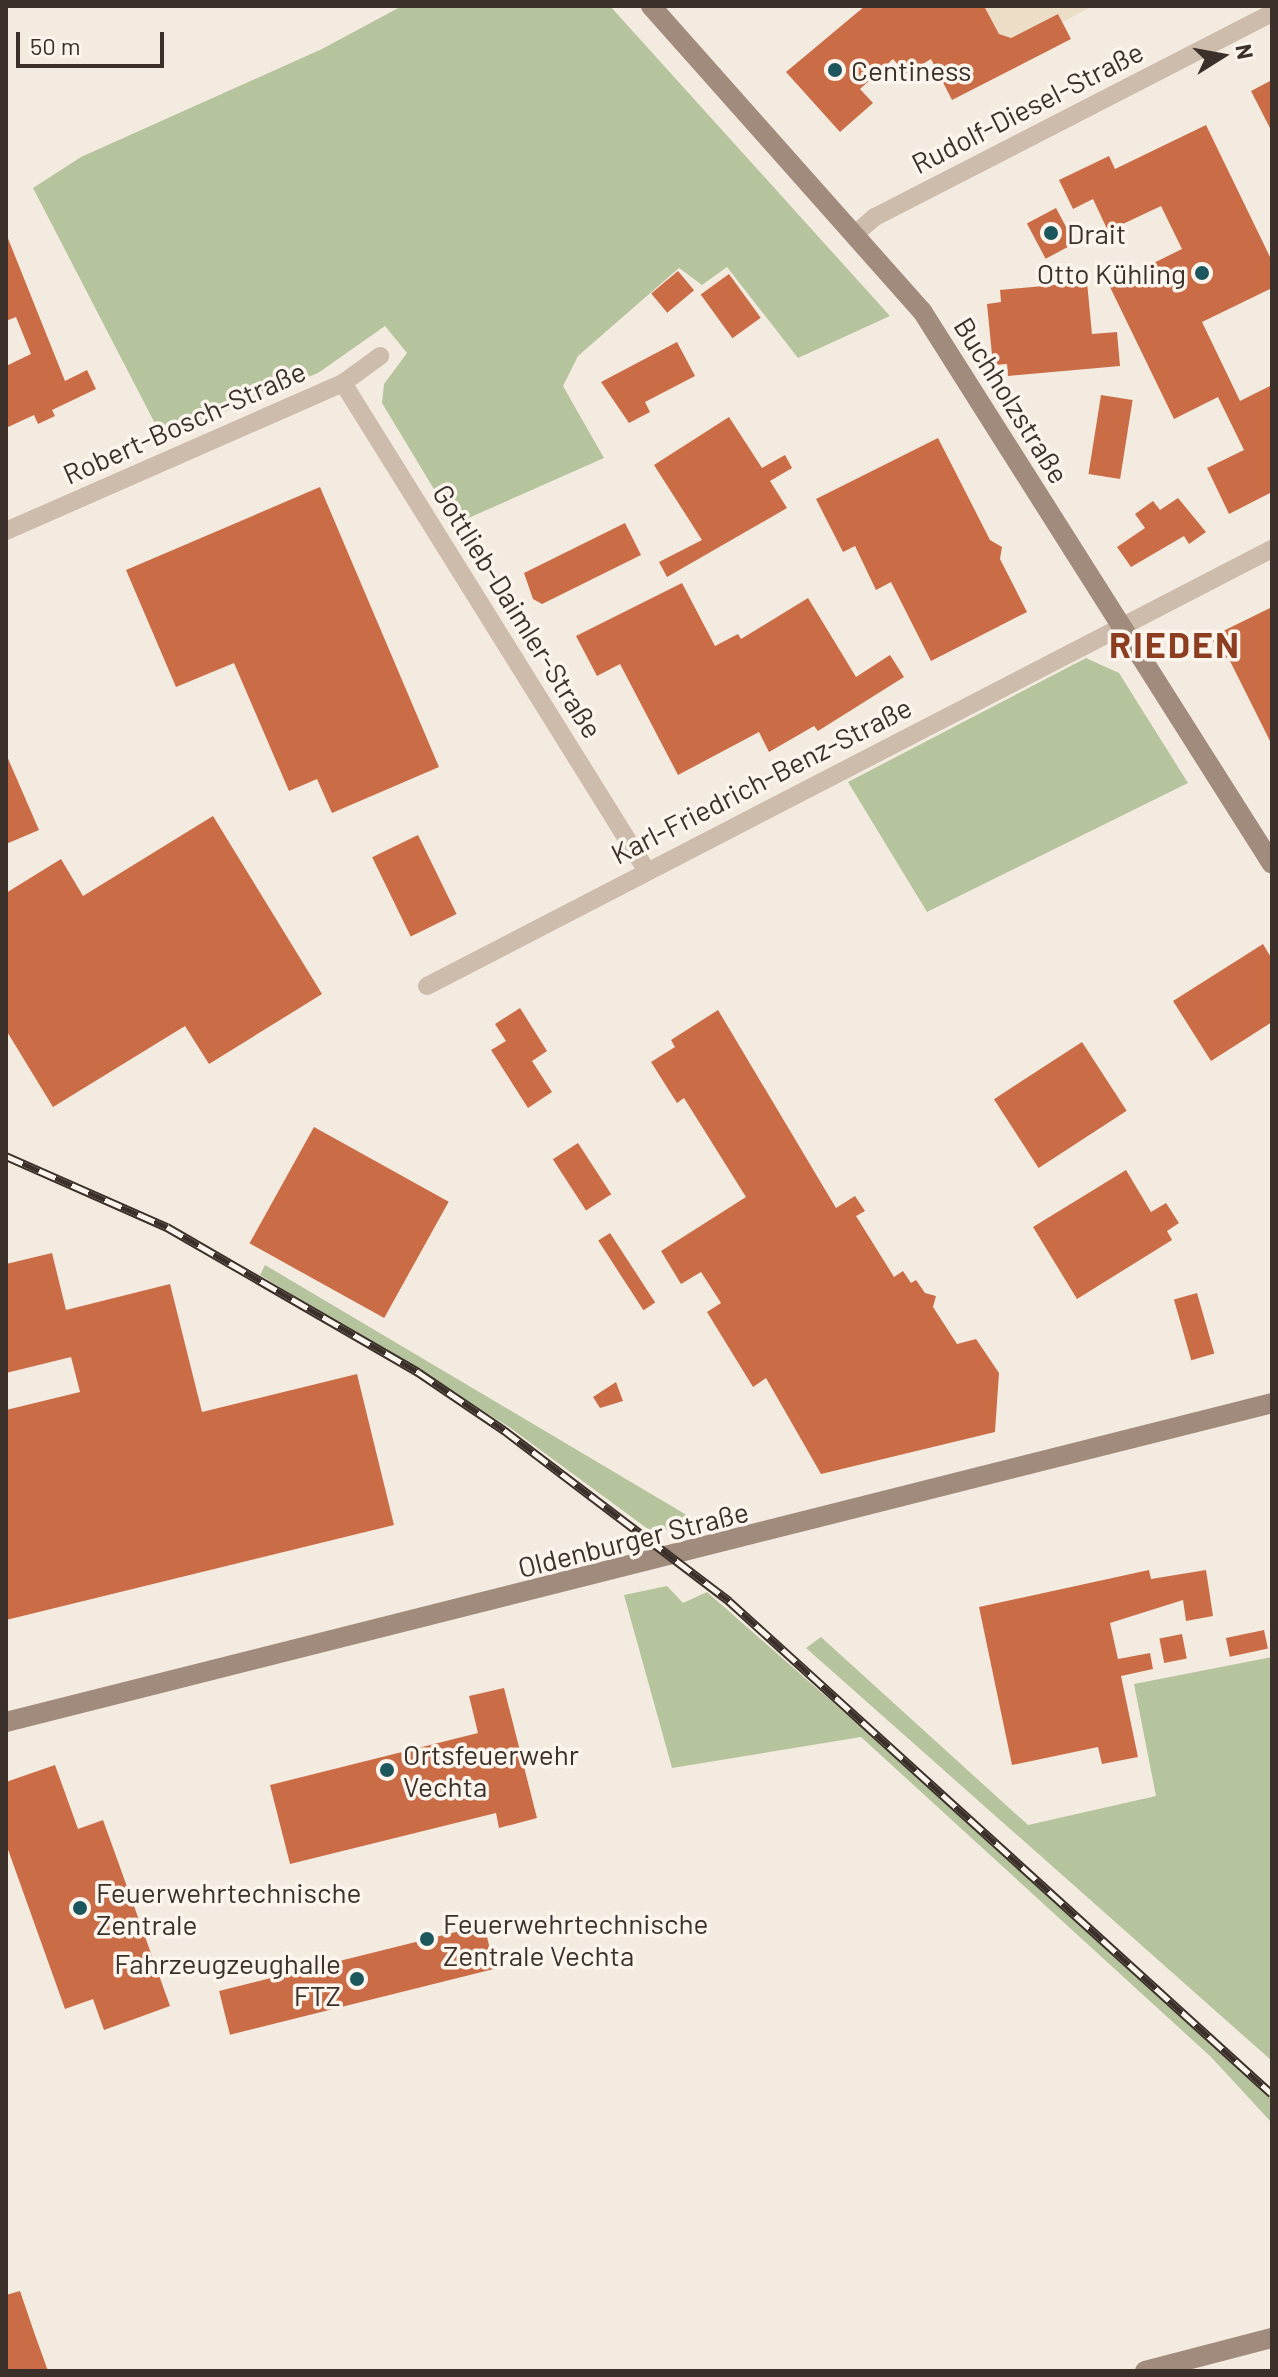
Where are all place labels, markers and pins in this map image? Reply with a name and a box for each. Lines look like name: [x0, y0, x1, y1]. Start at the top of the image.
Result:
place label: Centiness: [851, 53, 971, 87]
marker: Centiness: [826, 61, 844, 79]
place label: Drait: [1067, 216, 1126, 250]
marker: Drait: [1042, 224, 1060, 242]
place label: Otto Kühling: [1037, 256, 1186, 290]
marker: Otto Kühling: [1193, 264, 1211, 282]
place label: Ortsfeuerwehr Vechta: [403, 1737, 579, 1803]
marker: Ortsfeuerwehr Vechta: [378, 1761, 396, 1779]
place label: Feuerwehrtechnische Zentrale: [96, 1875, 361, 1941]
marker: Feuerwehrtechnische Zentrale: [71, 1899, 89, 1917]
place label: Feuerwehrtechnische Zentrale Vechta: [443, 1906, 708, 1972]
marker: Feuerwehrtechnische Zentrale Vechta: [418, 1930, 436, 1948]
place label: Fahrzeugzeughalle FTZ: [114, 1946, 341, 2012]
marker: Fahrzeugzeughalle FTZ: [348, 1970, 366, 1988]

